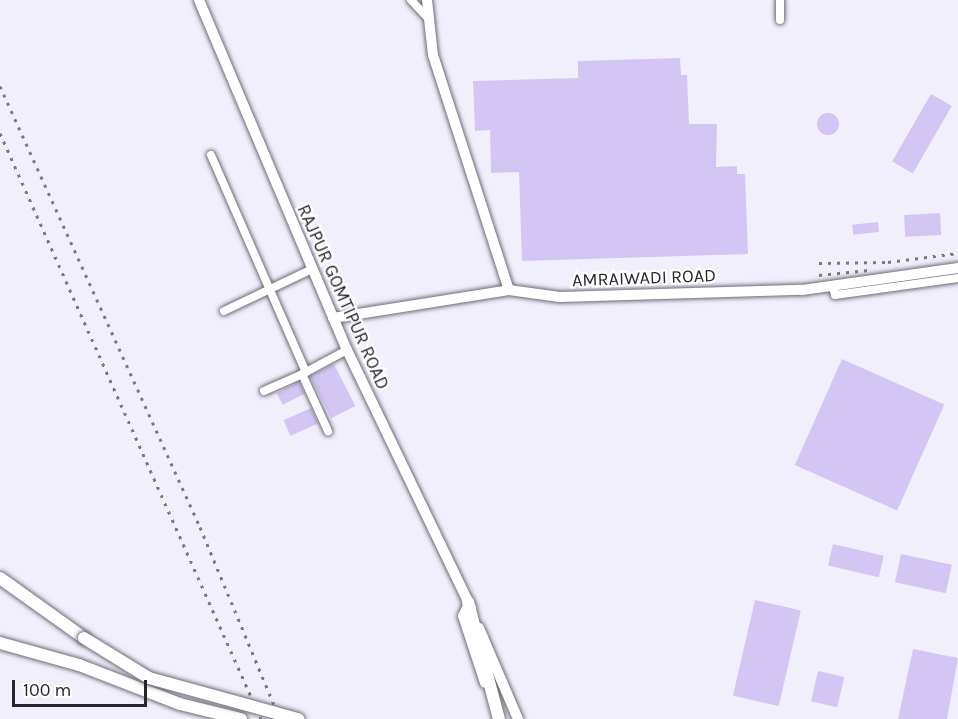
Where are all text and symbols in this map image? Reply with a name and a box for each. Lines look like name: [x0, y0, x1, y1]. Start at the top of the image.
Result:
street label: RAJPUR GOMTIPUR ROAD: [292, 201, 394, 393]
street label: AMRAIWADI ROAD: [572, 265, 716, 291]
scale bar: [15, 668, 150, 706]
text: 100 m: [23, 679, 71, 701]

